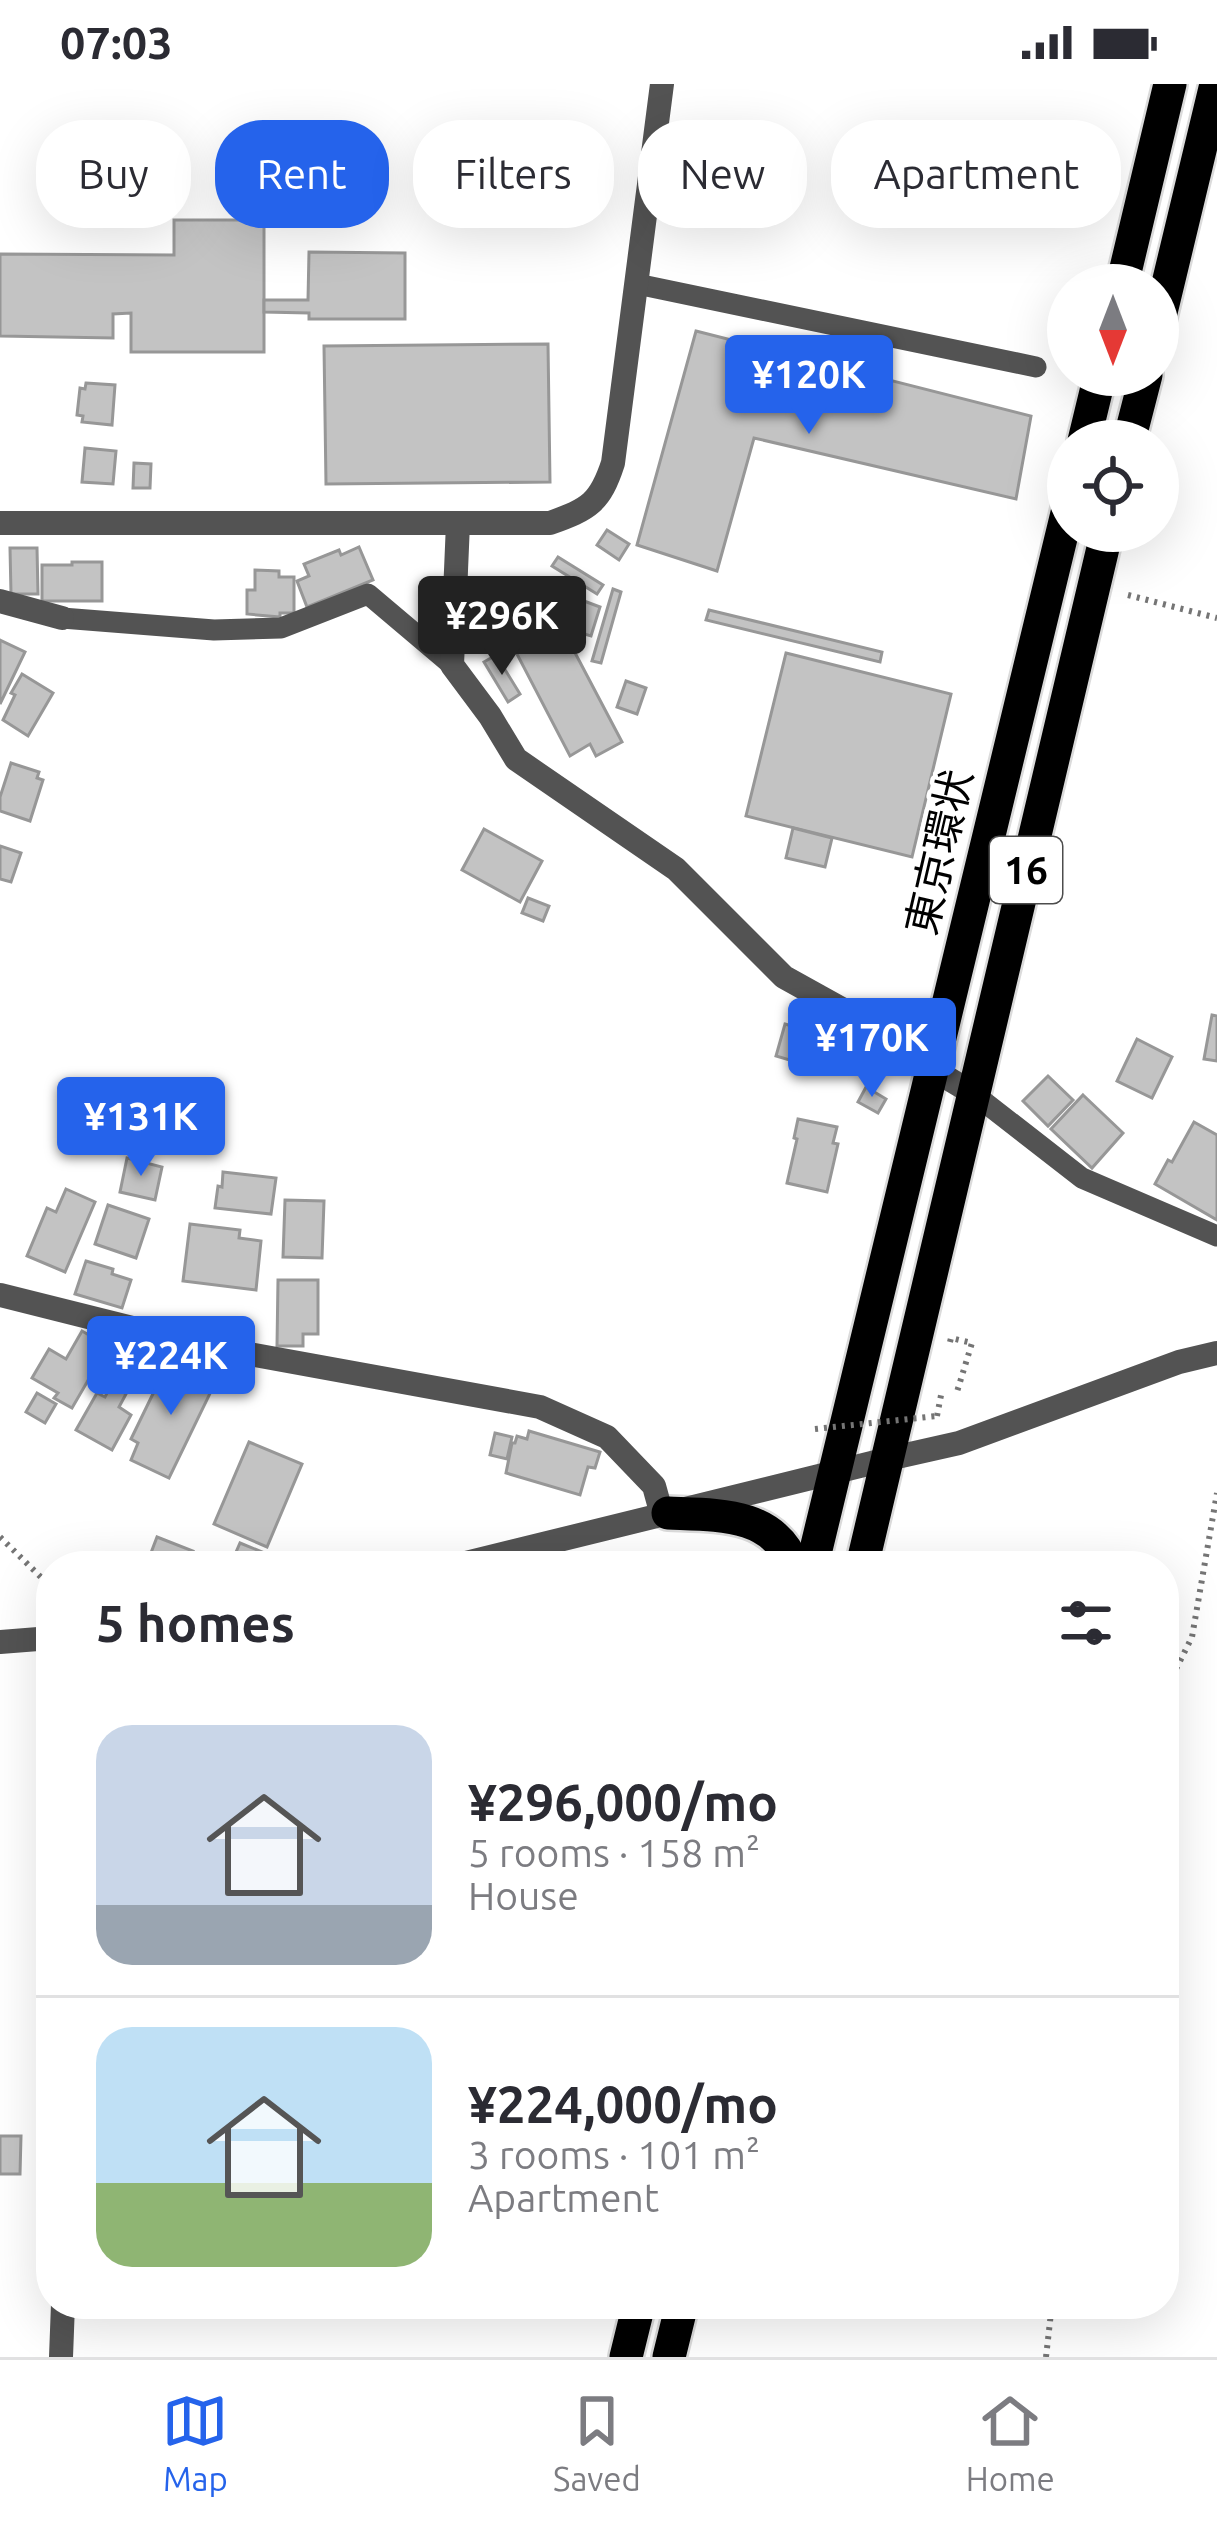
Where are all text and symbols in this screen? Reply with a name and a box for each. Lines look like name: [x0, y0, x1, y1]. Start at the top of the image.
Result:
text: 07:03: [60, 17, 173, 68]
chip: Buy: [36, 120, 191, 228]
chip: Rent: [215, 120, 389, 228]
chip: Filters: [413, 120, 614, 228]
chip: New: [638, 120, 807, 228]
chip: Apartment: [831, 120, 1121, 228]
north arrow: [1047, 264, 1179, 396]
map controls: [1047, 264, 1179, 552]
pin: ¥120K: [725, 335, 893, 437]
text: ¥120K: [752, 352, 866, 395]
button: locate: [1047, 420, 1179, 552]
pin: ¥296K: [418, 576, 586, 678]
text: ¥296K: [445, 593, 559, 636]
street label: 東京環状: [897, 765, 980, 939]
road number: 16: [990, 837, 1062, 903]
pin: ¥170K: [788, 998, 956, 1100]
text: ¥170K: [815, 1015, 929, 1058]
pin: ¥131K: [57, 1077, 225, 1179]
text: ¥131K: [84, 1094, 198, 1137]
pin: ¥224K: [87, 1316, 255, 1418]
text: ¥224K: [114, 1333, 228, 1376]
icon: filters: [1053, 1590, 1119, 1656]
text: 5 homes: [96, 1594, 295, 1652]
icon: home: [192, 1773, 336, 1917]
text: ¥296,000/mo: [468, 1773, 778, 1831]
text: 5 rooms · 158 m²: [468, 1831, 760, 1874]
text: House: [468, 1874, 579, 1917]
icon: home: [192, 2075, 336, 2219]
text: ¥224,000/mo: [468, 2075, 778, 2133]
text: 3 rooms · 101 m²: [468, 2133, 760, 2176]
text: Apartment: [468, 2176, 659, 2219]
tab: Map: [162, 2388, 228, 2497]
tab: Saved: [553, 2388, 641, 2497]
tab: Home: [966, 2388, 1055, 2497]

